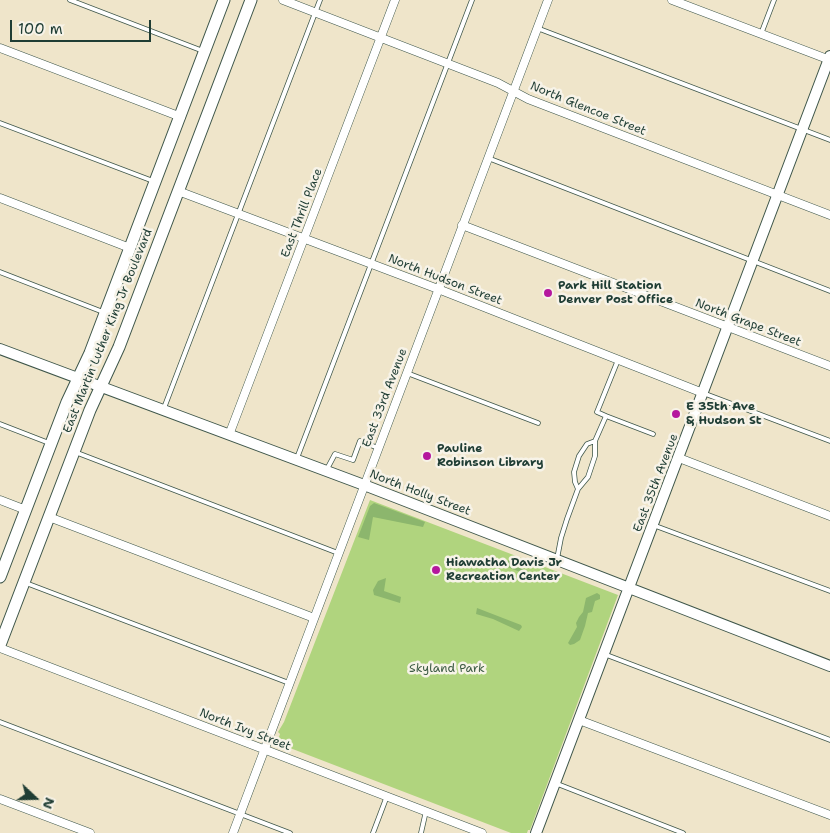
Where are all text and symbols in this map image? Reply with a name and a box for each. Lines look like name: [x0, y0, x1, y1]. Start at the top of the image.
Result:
scale bar: [12, 10, 154, 42]
text: 100 m: [18, 19, 63, 39]
street label: North Glencoe Street: [528, 79, 648, 139]
street label: East Thrill Place: [278, 166, 326, 260]
street label: East Martin Luther King Jr Boulevard: [60, 227, 156, 435]
street label: North Hudson Street: [386, 252, 504, 308]
place label: Park Hill Station Denver Post Office: [558, 279, 673, 307]
marker: Park Hill Station Denver Post Office: [542, 287, 554, 299]
street label: North Grape Street: [693, 296, 803, 350]
street label: East 33rd Avenue: [360, 347, 410, 449]
place label: E 35th Ave & Hudson St: [686, 400, 762, 428]
marker: E 35th Ave & Hudson St: [670, 408, 682, 420]
street label: East 35th Avenue: [631, 432, 681, 534]
place label: Pauline Robinson Library: [437, 442, 544, 470]
marker: Pauline Robinson Library: [421, 450, 433, 462]
street label: North Holly Street: [367, 467, 473, 519]
place label: Hiawatha Davis Jr Recreation Center: [446, 556, 562, 584]
marker: Hiawatha Davis Jr Recreation Center: [430, 564, 442, 576]
park label: Skyland Park: [409, 662, 485, 676]
street label: North Ivy Street: [197, 706, 293, 754]
north arrow: [10, 773, 60, 823]
text: N: [39, 795, 59, 812]

